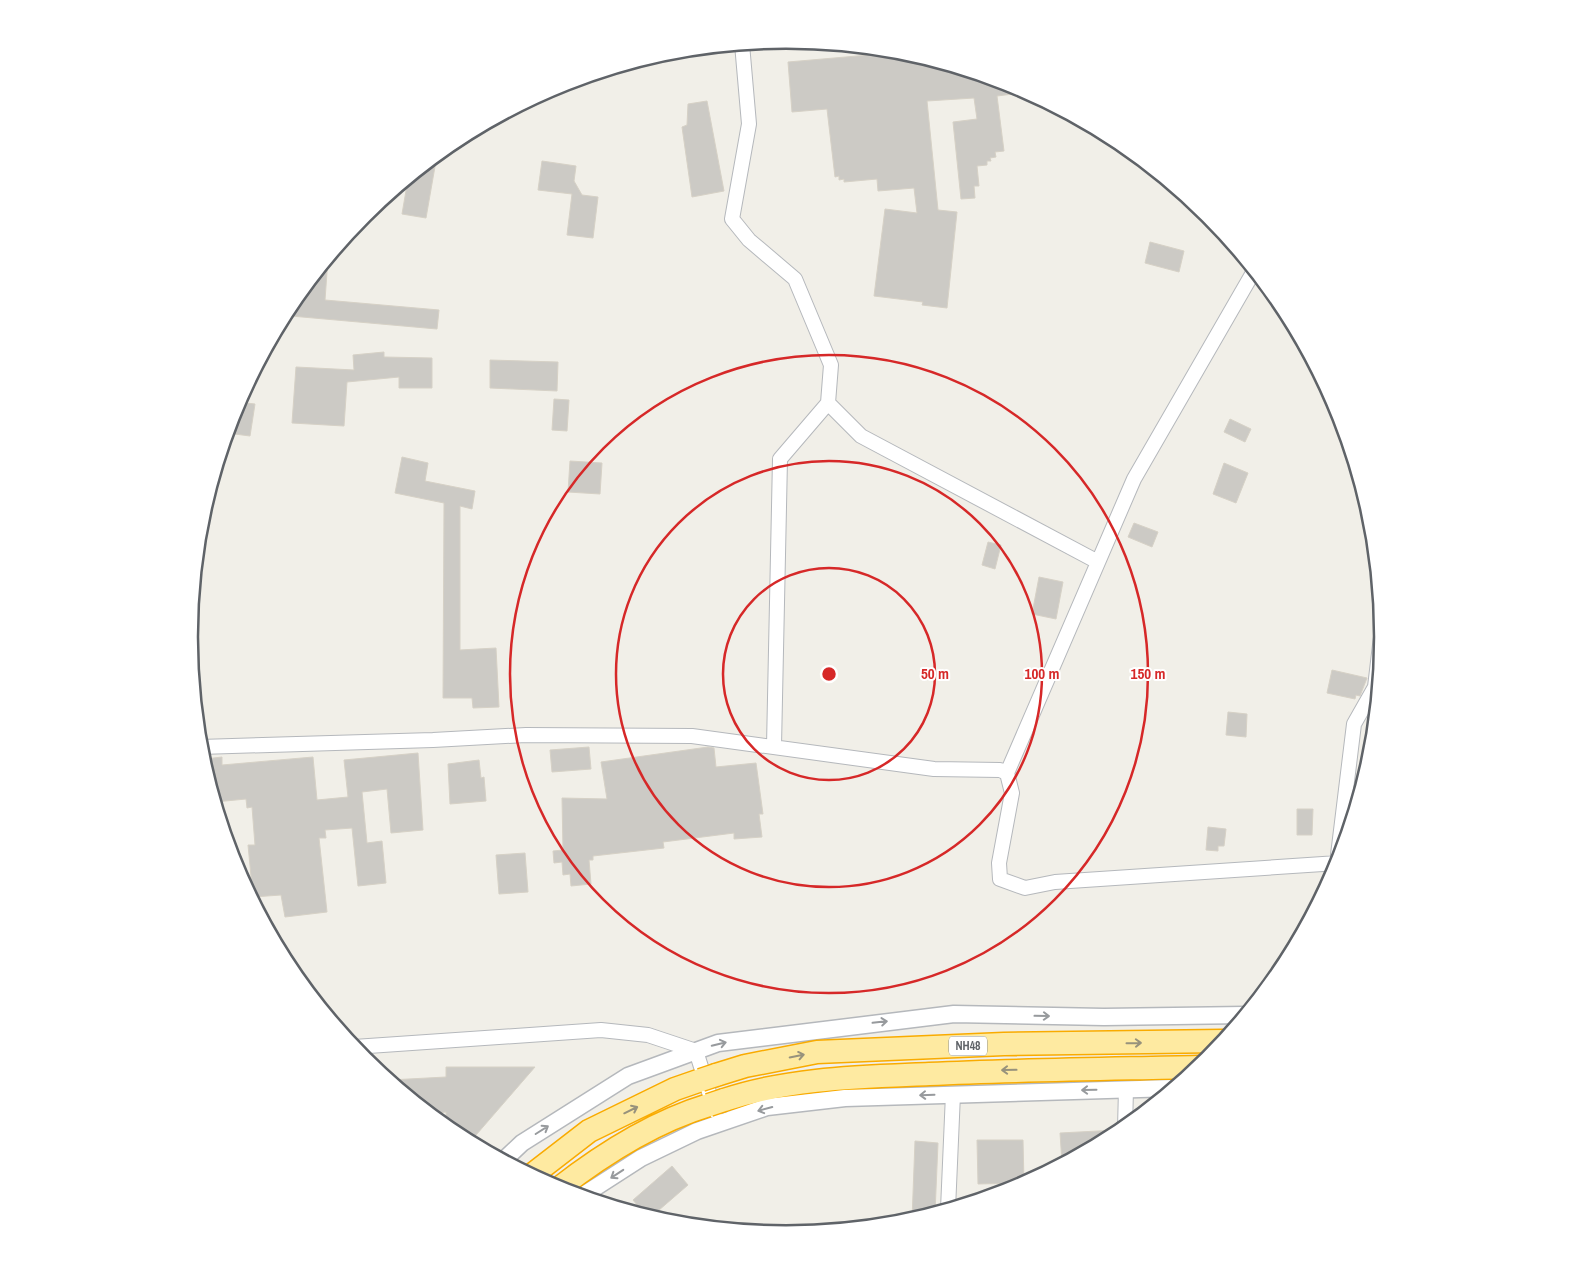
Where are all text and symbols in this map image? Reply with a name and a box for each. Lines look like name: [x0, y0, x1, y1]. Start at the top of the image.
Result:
text: 50 m: [921, 663, 949, 684]
text: 100 m: [1025, 663, 1059, 684]
text: 150 m: [1131, 663, 1165, 684]
centre of rings: [820, 665, 838, 683]
one-way arrow: [1033, 1011, 1049, 1021]
one-way arrow: [871, 1017, 887, 1027]
road number: NH48: [949, 1036, 987, 1056]
one-way arrow: [1126, 1038, 1142, 1047]
one-way arrow: [710, 1039, 726, 1048]
one-way arrow: [789, 1050, 805, 1060]
one-way arrow: [1002, 1066, 1018, 1075]
one-way arrow: [1081, 1085, 1098, 1095]
one-way arrow: [919, 1090, 935, 1100]
one-way arrow: [623, 1105, 638, 1114]
one-way arrow: [757, 1105, 773, 1114]
one-way arrow: [535, 1125, 549, 1135]
one-way arrow: [610, 1169, 624, 1179]

